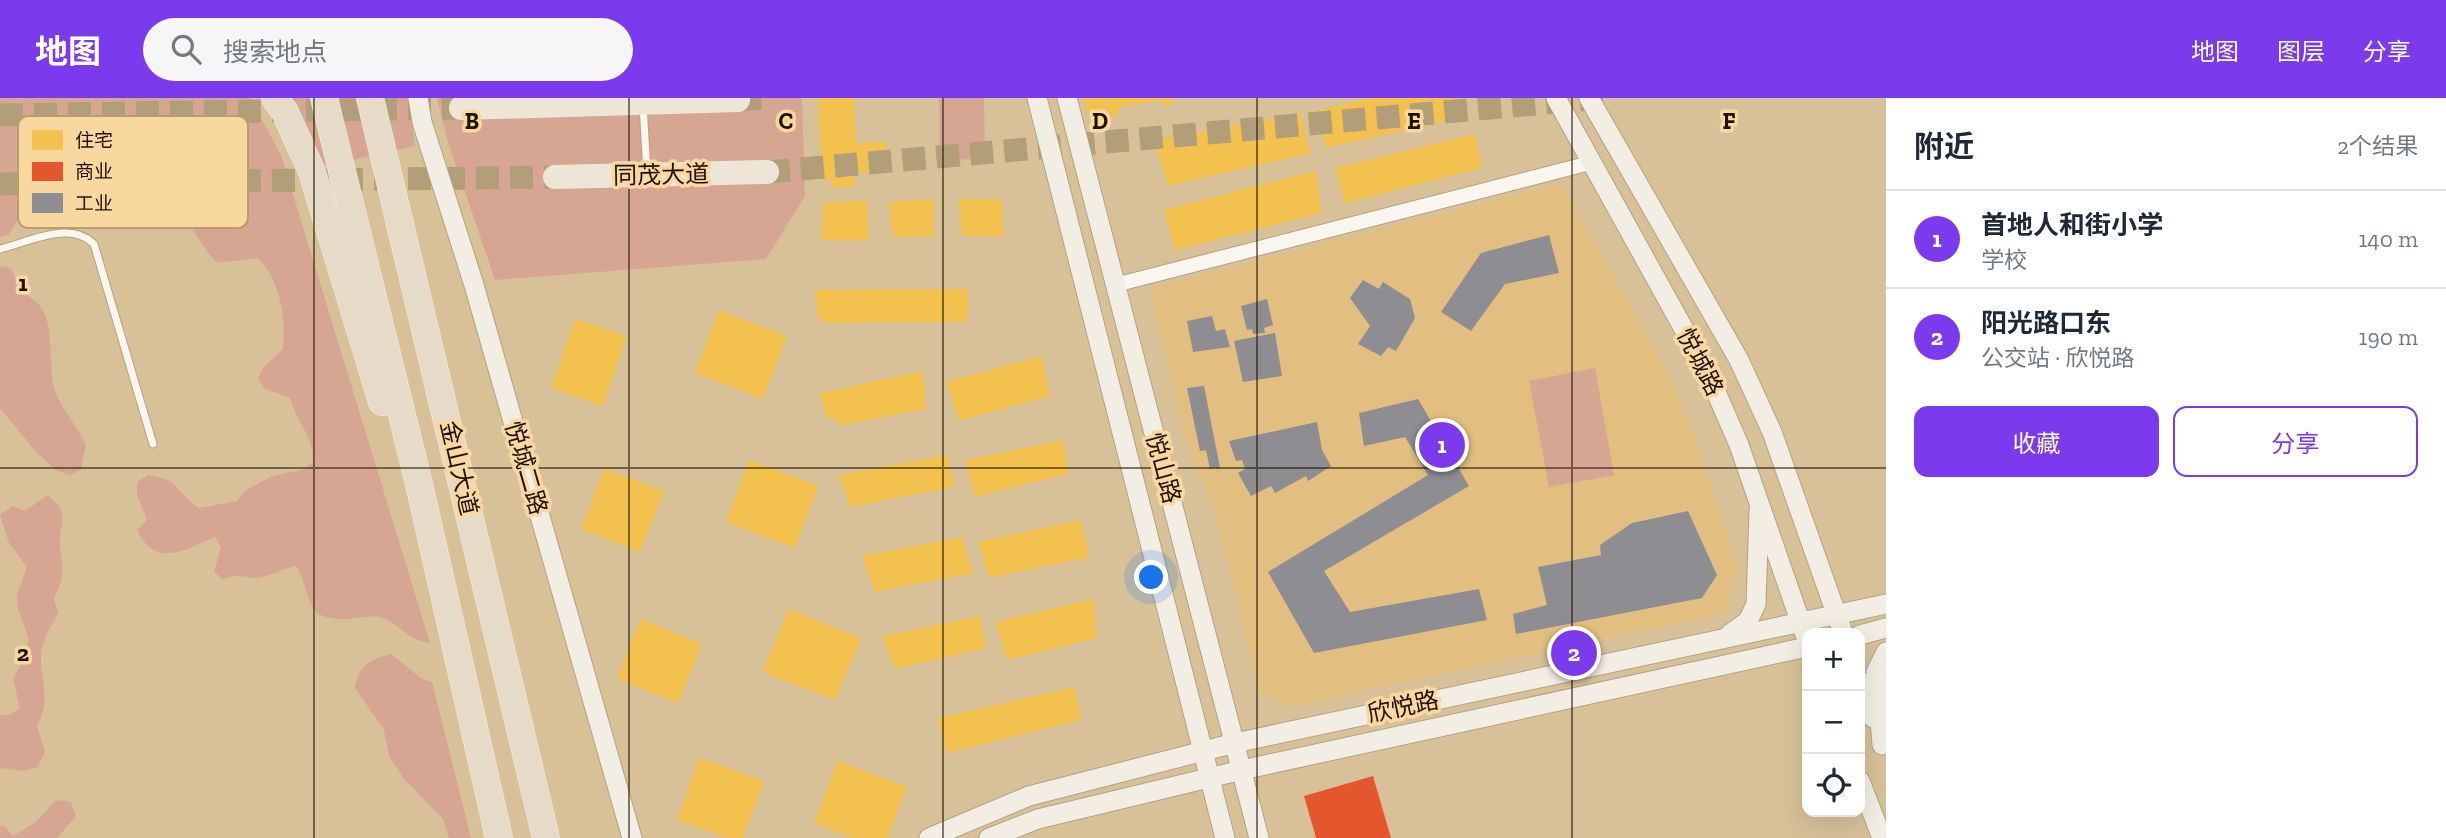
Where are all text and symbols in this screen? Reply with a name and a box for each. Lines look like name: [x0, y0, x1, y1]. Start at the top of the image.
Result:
search box: [143, 18, 633, 81]
icon: search: [167, 30, 205, 68]
text: 地图: [35, 32, 101, 71]
text: 搜索地点: [223, 36, 327, 68]
text: 地图: [2191, 37, 2239, 66]
text: 图层: [2277, 37, 2325, 66]
text: 分享: [2363, 37, 2411, 66]
text: B: [465, 107, 479, 135]
text: C: [779, 107, 793, 135]
text: D: [1092, 107, 1108, 135]
text: E: [1407, 107, 1421, 135]
text: F: [1722, 107, 1736, 135]
legend: [18, 116, 248, 228]
text: 住宅: [75, 129, 113, 152]
text: 附近: [1914, 129, 1974, 165]
text: 2个结果: [2337, 132, 2418, 160]
street label: 同茂大道: [613, 159, 709, 190]
text: 商业: [75, 160, 113, 183]
text: 工业: [75, 192, 113, 215]
text: 首地人和街小学: [1981, 209, 2163, 241]
text: 1: [1932, 225, 1942, 253]
text: 140 m: [2358, 225, 2418, 253]
text: 学校: [1981, 246, 2027, 274]
text: 1: [18, 269, 28, 297]
text: 阳光路口东: [1981, 307, 2111, 339]
street label: 悦城路: [1671, 323, 1730, 400]
text: 2: [1931, 323, 1943, 351]
text: 190 m: [2359, 323, 2418, 351]
text: 公交站 · 欣悦路: [1981, 344, 2134, 372]
button: 收藏: [1914, 406, 2159, 477]
button: 分享: [2173, 406, 2418, 477]
street label: 金山大道: [435, 418, 484, 518]
street label: 悦城二路: [499, 418, 554, 518]
pin: 1: [1419, 419, 1465, 471]
street label: 悦山路: [1140, 429, 1187, 506]
your location: [1134, 560, 1168, 594]
pin: 2: [1551, 627, 1597, 679]
map controls: [1802, 628, 1865, 817]
button: +: [1802, 628, 1865, 691]
text: 2: [17, 639, 29, 667]
street label: 欣悦路: [1365, 685, 1441, 728]
button: −: [1802, 691, 1865, 754]
button: locate: [1802, 754, 1865, 817]

